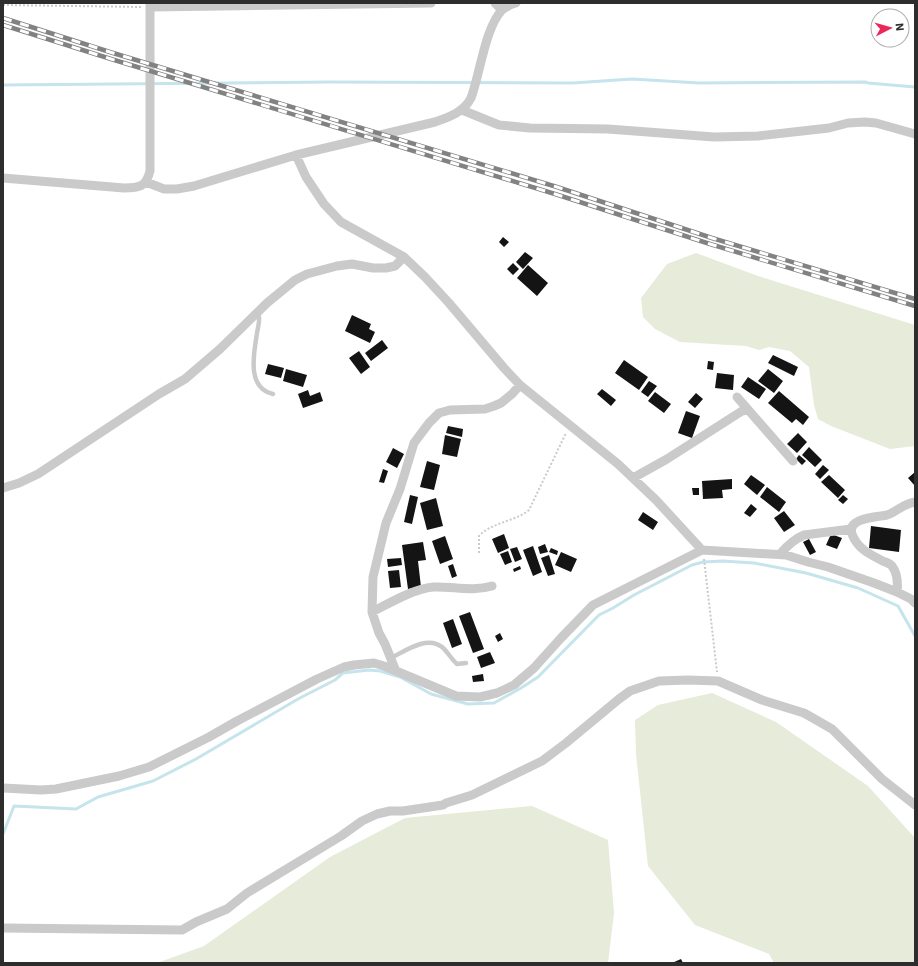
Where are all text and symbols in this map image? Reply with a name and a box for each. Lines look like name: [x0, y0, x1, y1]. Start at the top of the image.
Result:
north arrow: [870, 8, 910, 48]
text: N: [893, 22, 907, 32]

